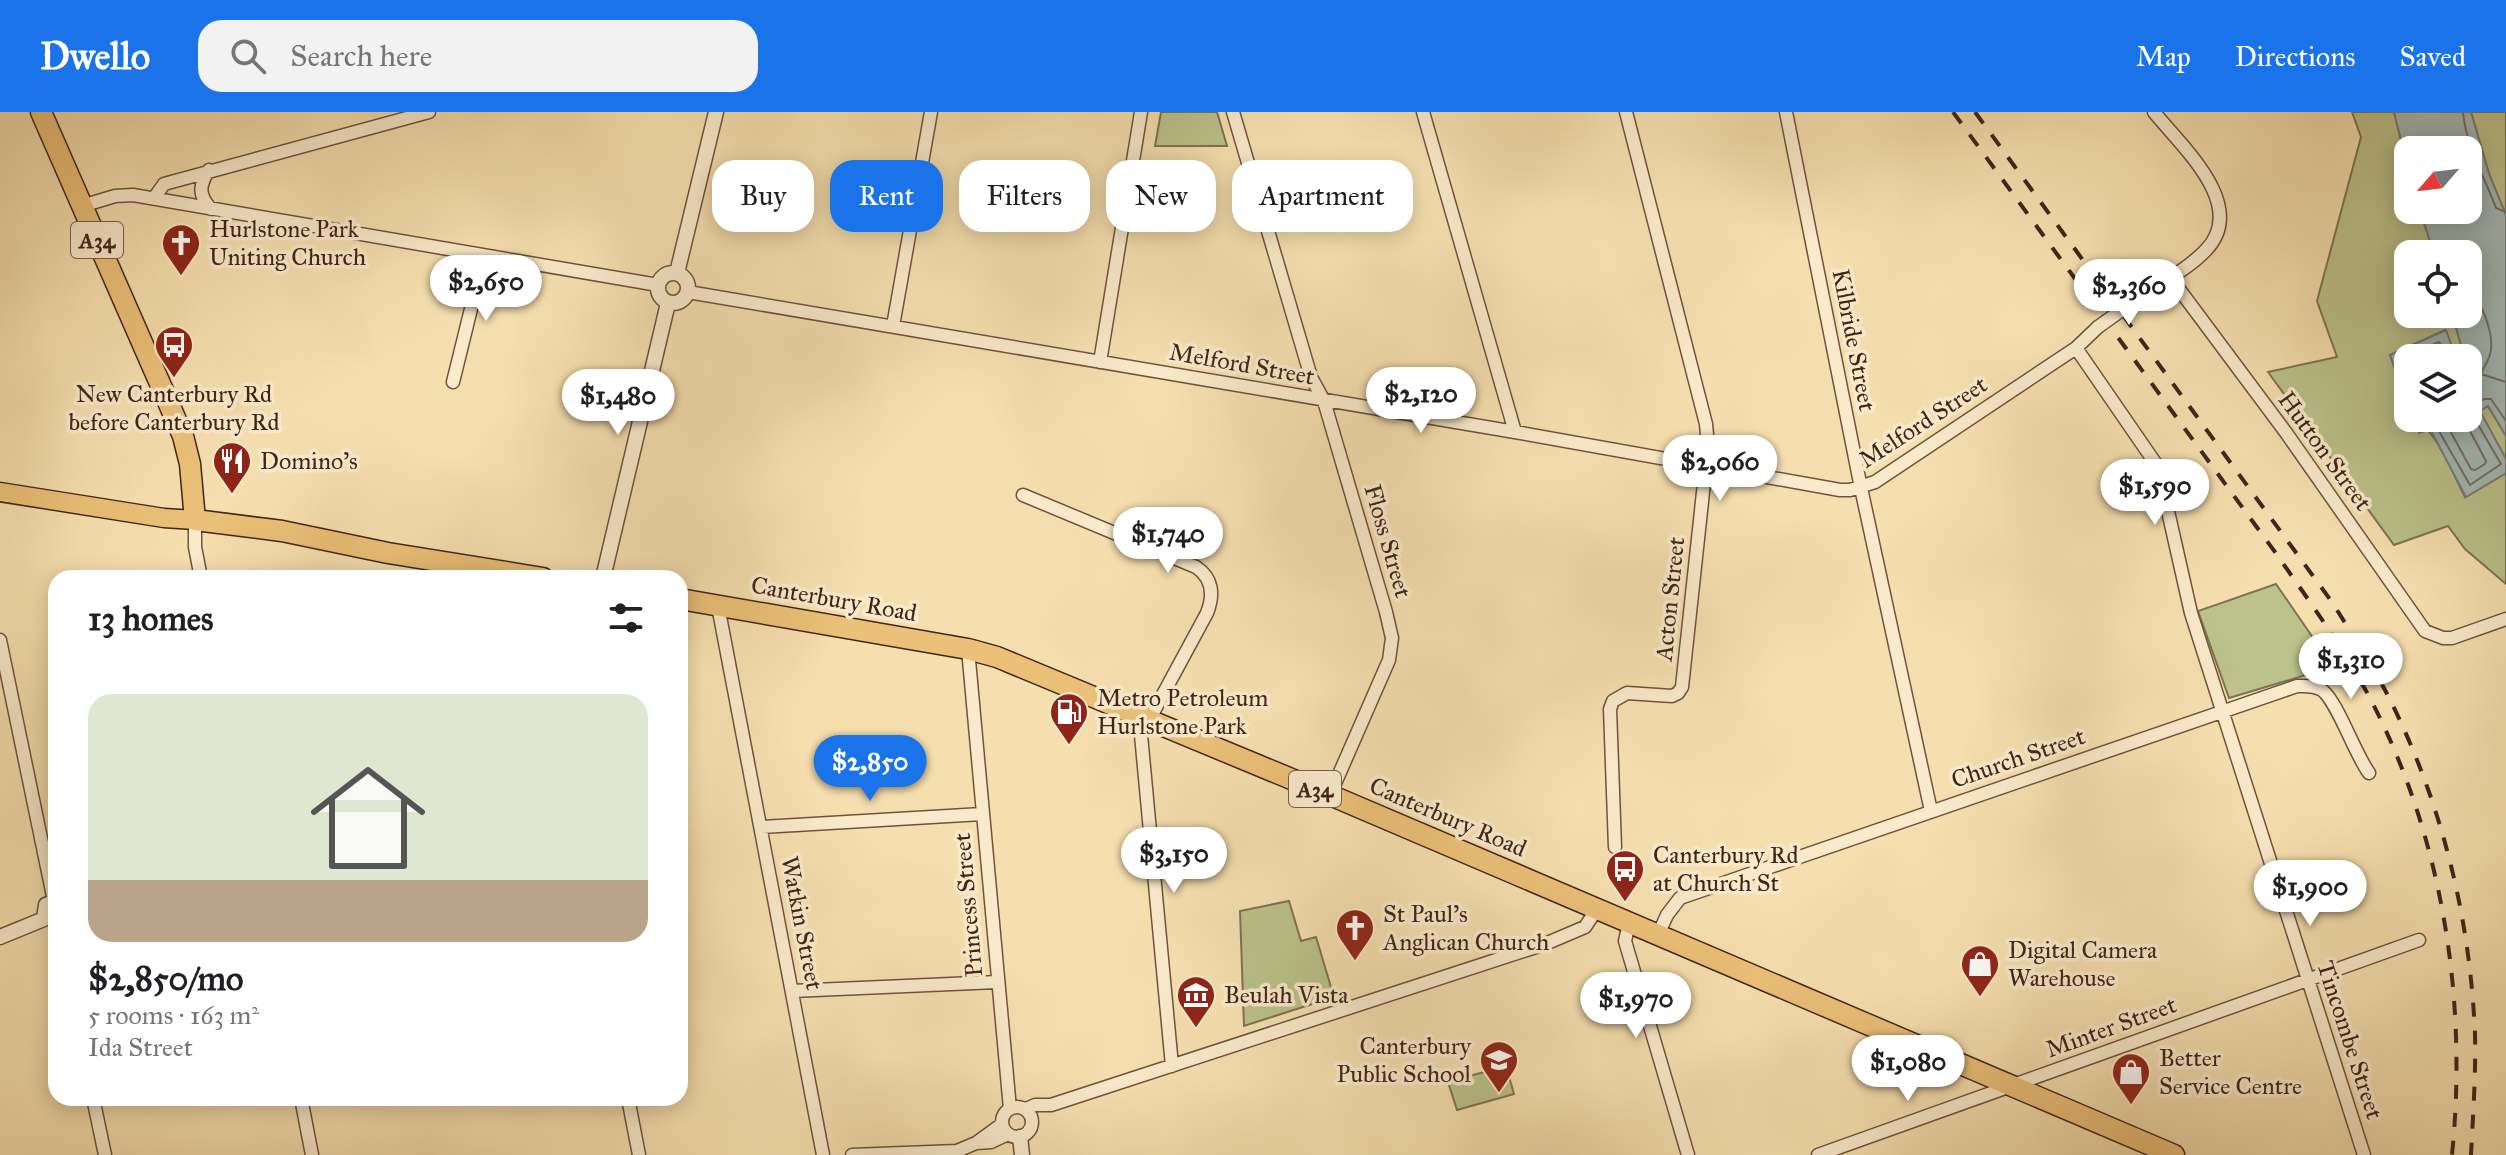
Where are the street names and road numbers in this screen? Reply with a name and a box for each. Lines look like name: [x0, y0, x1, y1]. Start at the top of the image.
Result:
road number: A34: [71, 222, 123, 258]
street label: Kilbride Street: [1826, 266, 1883, 414]
street label: Melford Street: [1167, 336, 1317, 392]
street label: Melford Street: [1853, 369, 1993, 475]
street label: Hutton Street: [2272, 385, 2379, 517]
street label: Floss Street: [1358, 481, 1419, 602]
street label: Acton Street: [1648, 535, 1691, 664]
street label: Canterbury Road: [749, 570, 919, 628]
street label: Church Street: [1947, 721, 2089, 795]
street label: Canterbury Road: [1365, 770, 1531, 864]
road number: A34: [1289, 771, 1341, 807]
street label: Princess Street: [947, 831, 989, 978]
street label: Watkin Street: [774, 853, 830, 993]
street label: Tincombe Street: [2310, 957, 2390, 1123]
street label: Minter Street: [2042, 989, 2181, 1064]

